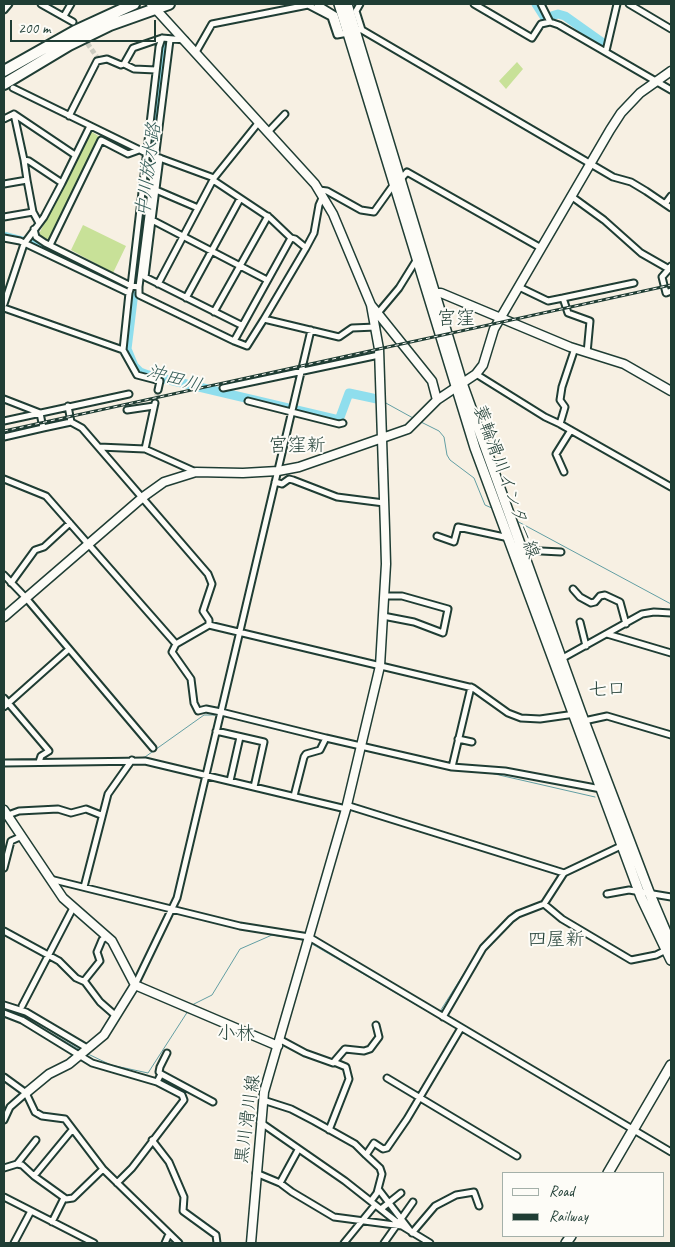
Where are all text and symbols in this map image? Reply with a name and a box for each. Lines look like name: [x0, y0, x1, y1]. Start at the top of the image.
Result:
scale bar: [12, 10, 159, 42]
text: 200 m: [18, 19, 50, 38]
water label: 中川放水路: [132, 121, 166, 219]
district label: 宮窪: [437, 308, 475, 330]
water label: 沖田川: [143, 360, 205, 398]
street label: 蓑輪滑川インター線: [468, 402, 544, 562]
district label: 宮窪新: [269, 435, 325, 457]
district label: 七口: [588, 679, 626, 701]
district label: 四屋新: [528, 929, 584, 951]
district label: 小林: [217, 1023, 255, 1045]
street label: 黒川滑川線: [231, 1073, 265, 1165]
legend: [502, 1172, 665, 1237]
text: Road: [549, 1182, 574, 1201]
text: Railway: [549, 1207, 588, 1226]

